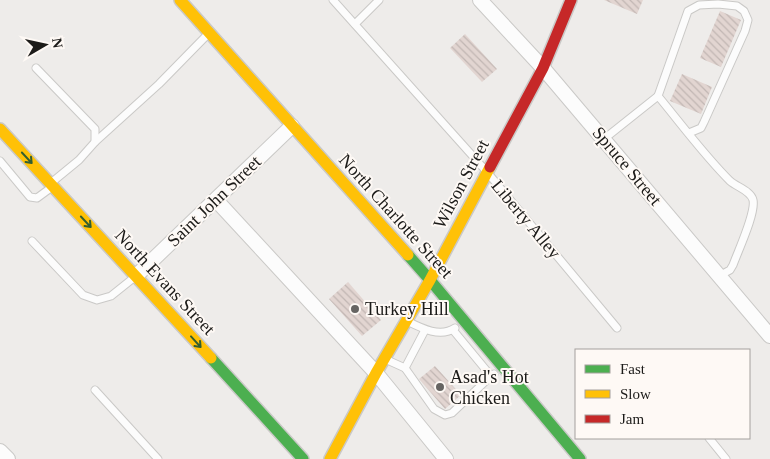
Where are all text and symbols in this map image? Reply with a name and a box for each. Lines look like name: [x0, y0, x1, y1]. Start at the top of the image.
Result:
north arrow: [20, 20, 70, 70]
text: N: [49, 37, 66, 49]
street label: Spruce Street: [588, 123, 666, 209]
street label: Wilson Street: [429, 136, 493, 232]
street label: North Charlotte Street: [335, 150, 457, 282]
one-way arrow: [21, 151, 32, 164]
street label: Saint John Street: [163, 151, 265, 251]
street label: Liberty Alley: [487, 176, 565, 262]
one-way arrow: [80, 216, 92, 229]
street label: North Evans Street: [111, 225, 219, 339]
place label: Turkey Hill: [365, 299, 449, 319]
marker: Turkey Hill: [349, 303, 361, 315]
one-way arrow: [190, 335, 202, 348]
legend: [575, 349, 750, 439]
text: Fast: [620, 361, 646, 377]
place label: Asad's Hot Chicken: [450, 367, 529, 408]
marker: Asad's Hot Chicken: [434, 381, 446, 393]
text: Slow: [620, 386, 651, 402]
text: Jam: [620, 411, 644, 427]

